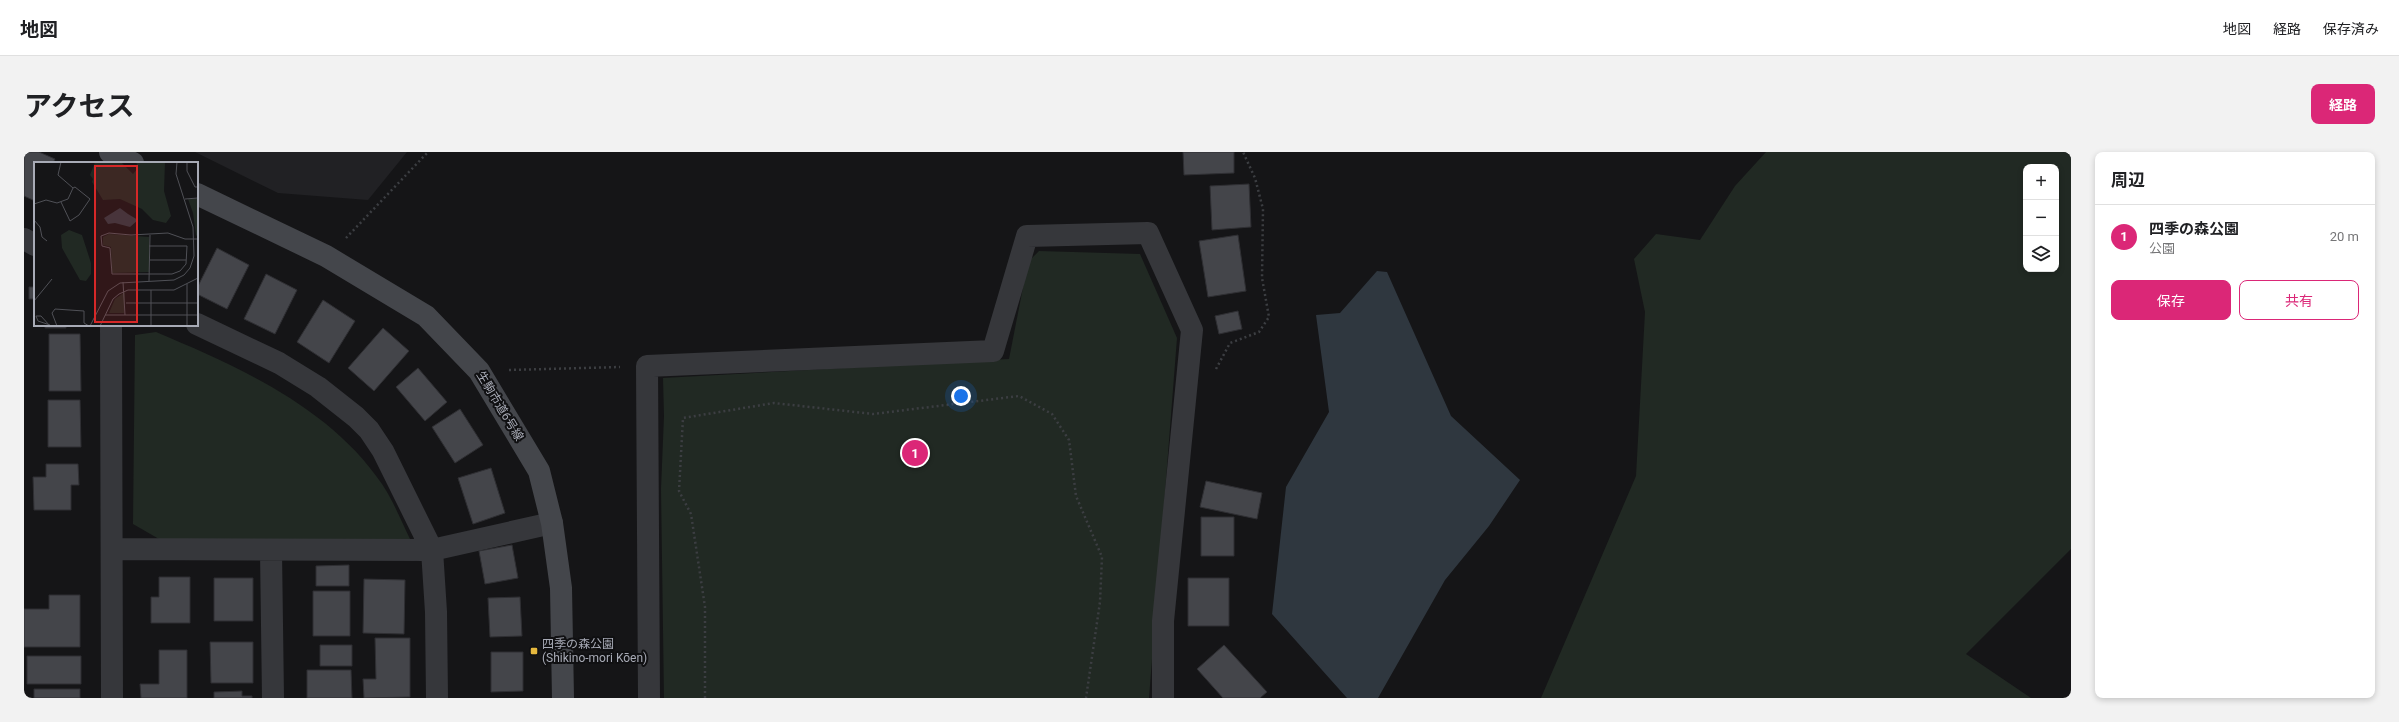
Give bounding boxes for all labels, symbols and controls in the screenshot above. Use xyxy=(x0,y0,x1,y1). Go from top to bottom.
text: 地図 xyxy=(20,18,58,41)
text: 地図 xyxy=(2223,21,2251,37)
text: 経路 xyxy=(2273,21,2301,37)
text: 保存済み xyxy=(2323,21,2379,37)
button: 経路 xyxy=(2311,84,2375,124)
text: アクセス xyxy=(24,90,135,123)
inset map xyxy=(34,162,198,326)
map controls xyxy=(2023,164,2059,272)
button: + xyxy=(2023,164,2059,200)
text: 周辺 xyxy=(2111,170,2145,190)
button: − xyxy=(2023,200,2059,236)
text: 四季の森公園 xyxy=(2149,220,2239,238)
text: 1 xyxy=(2120,229,2128,244)
text: 20 m xyxy=(2330,229,2359,244)
button: layers xyxy=(2023,236,2059,272)
text: 公園 xyxy=(2149,241,2175,256)
button: 保存 xyxy=(2111,280,2231,320)
button: 共有 xyxy=(2239,280,2359,320)
street label: 生駒市道6号線 xyxy=(474,369,526,443)
your location xyxy=(951,386,971,406)
pin: 1 xyxy=(902,438,928,468)
place label: 四季の森公園 (Shikino-mori Kōen) xyxy=(542,637,647,665)
marker: 四季の森公園 (Shikino-mori Kōen) xyxy=(529,646,539,656)

